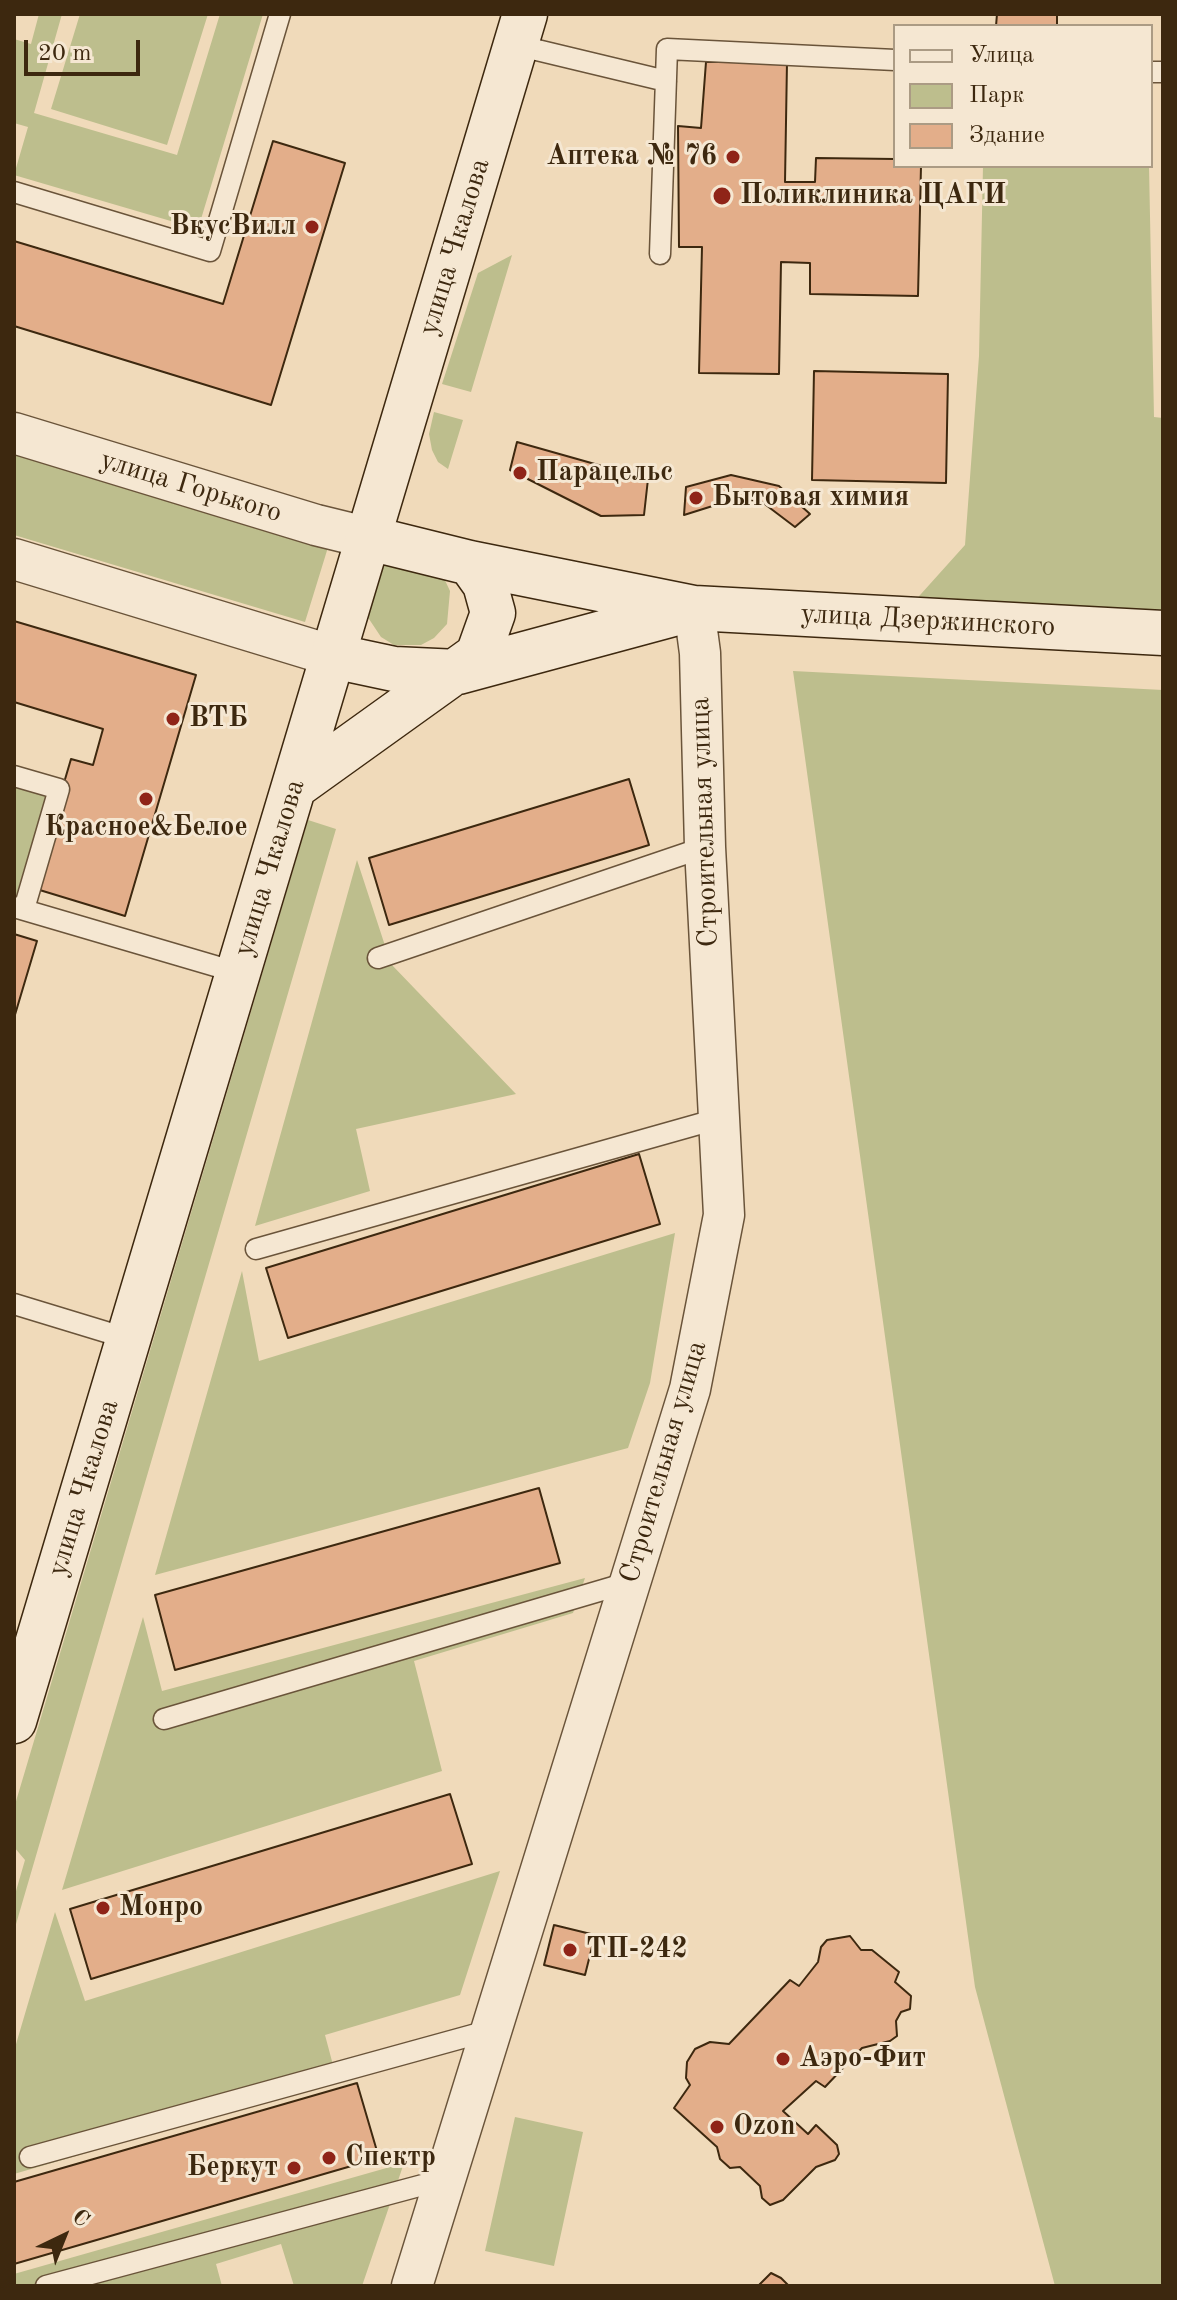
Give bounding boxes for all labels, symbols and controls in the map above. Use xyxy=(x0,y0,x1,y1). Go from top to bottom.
scale bar xyxy=(28,24,144,74)
legend xyxy=(893,24,1153,168)
text: 20 m xyxy=(38,42,92,66)
text: Улица xyxy=(969,44,1034,68)
text: Парк xyxy=(969,84,1024,108)
text: Здание xyxy=(969,124,1045,148)
place label: Аптека № 76 xyxy=(546,140,717,174)
marker: Аптека № 76 xyxy=(724,148,742,166)
street label: улица Чкалова xyxy=(412,155,498,339)
place label: Поликлиника ЦАГИ xyxy=(740,179,1006,213)
marker: Поликлиника ЦАГИ xyxy=(711,185,733,207)
place label: ВкусВилл xyxy=(170,210,296,244)
marker: ВкусВилл xyxy=(303,218,321,236)
street label: улица Горького xyxy=(96,443,286,531)
place label: Парацельс xyxy=(536,456,673,490)
marker: Парацельс xyxy=(511,464,529,482)
place label: Бытовая химия xyxy=(712,481,909,515)
marker: Бытовая химия xyxy=(687,489,705,507)
street label: улица Дзержинского xyxy=(800,598,1056,644)
street label: Строительная улица xyxy=(684,696,726,948)
place label: ВТБ xyxy=(189,702,248,736)
marker: ВТБ xyxy=(164,710,182,728)
street label: улица Чкалова xyxy=(227,776,313,960)
marker: Красное&Белое xyxy=(137,790,155,808)
place label: Красное&Белое xyxy=(44,811,248,845)
street label: Строительная улица xyxy=(613,1337,715,1587)
street label: улица Чкалова xyxy=(41,1396,127,1580)
place label: Монро xyxy=(119,1891,203,1925)
marker: Монро xyxy=(94,1899,112,1917)
place label: ТП-242 xyxy=(586,1933,688,1967)
marker: ТП-242 xyxy=(561,1941,579,1959)
place label: Аэро-Фит xyxy=(799,2042,926,2076)
marker: Аэро-Фит xyxy=(774,2050,792,2068)
place label: Ozon xyxy=(733,2110,795,2144)
marker: Ozon xyxy=(708,2118,726,2136)
place label: Спектр xyxy=(345,2141,436,2175)
marker: Спектр xyxy=(320,2149,338,2167)
place label: Беркут xyxy=(187,2151,278,2185)
marker: Беркут xyxy=(285,2159,303,2177)
north arrow xyxy=(24,2196,104,2276)
text: С xyxy=(68,2205,93,2231)

